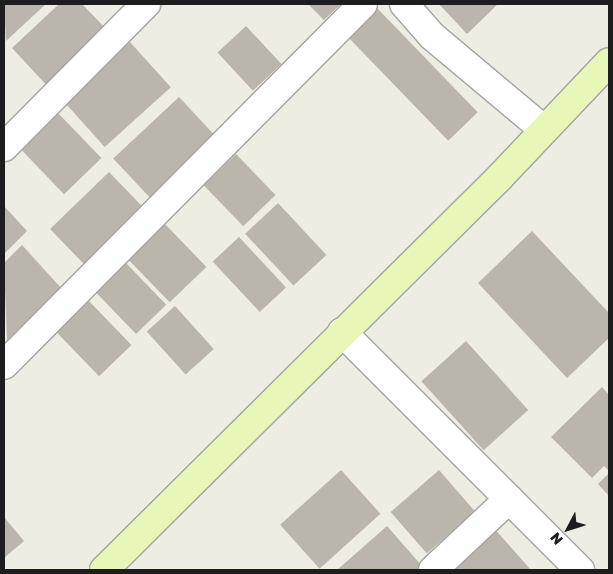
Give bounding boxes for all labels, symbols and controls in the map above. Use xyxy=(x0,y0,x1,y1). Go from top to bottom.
north arrow xyxy=(543,504,593,554)
text: N xyxy=(546,529,566,549)

